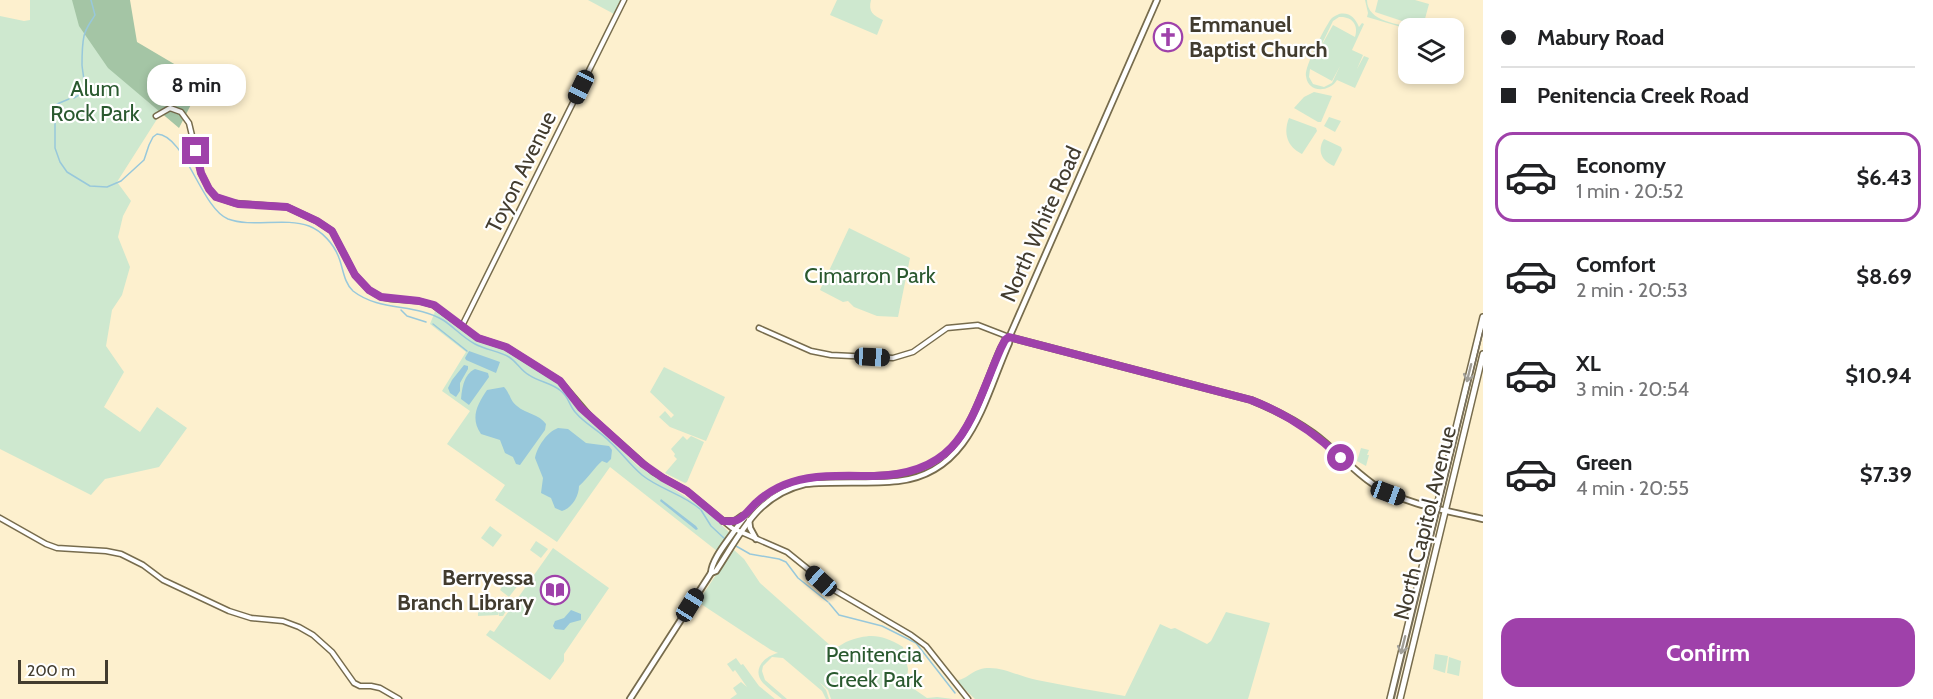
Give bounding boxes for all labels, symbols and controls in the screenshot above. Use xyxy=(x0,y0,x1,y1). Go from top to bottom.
place label: Emmanuel Baptist Church xyxy=(1189,11,1328,63)
map controls xyxy=(1398,18,1464,84)
button: layers xyxy=(1398,18,1464,84)
church icon: Emmanuel Baptist Church xyxy=(1152,21,1184,53)
text: Mabury Road xyxy=(1537,24,1664,51)
callout: 8 min xyxy=(146,64,246,106)
car xyxy=(565,67,597,107)
text: 8 min xyxy=(172,73,221,97)
park label: Alum Rock Park xyxy=(50,75,140,127)
text: Penitencia Creek Road xyxy=(1537,82,1749,109)
street label: Toyon Avenue xyxy=(480,107,562,237)
route end xyxy=(182,137,209,164)
street label: North White Road xyxy=(995,142,1087,306)
icon: car xyxy=(1504,150,1558,204)
text: Economy xyxy=(1576,152,1666,179)
text: $6.43 xyxy=(1856,164,1912,191)
text: 1 min · 20:52 xyxy=(1576,179,1684,203)
icon: car xyxy=(1504,249,1558,303)
text: Comfort xyxy=(1576,251,1655,278)
park label: Cimarron Park xyxy=(804,262,936,289)
text: $8.69 xyxy=(1856,263,1912,290)
text: 2 min · 20:53 xyxy=(1576,278,1688,302)
car xyxy=(854,347,890,367)
icon: car xyxy=(1504,348,1558,402)
text: XL xyxy=(1576,350,1601,377)
text: $10.94 xyxy=(1845,362,1912,389)
one-way arrow xyxy=(1462,364,1474,383)
text: 3 min · 20:54 xyxy=(1576,377,1689,401)
street label: North Capitol Avenue xyxy=(1388,423,1462,623)
route start xyxy=(1327,444,1354,471)
icon: car xyxy=(1504,447,1558,501)
text: Green xyxy=(1576,449,1632,476)
text: $7.39 xyxy=(1860,461,1912,488)
text: 4 min · 20:55 xyxy=(1576,476,1689,500)
car xyxy=(1368,478,1408,508)
car xyxy=(802,562,840,600)
place label: Berryessa Branch Library xyxy=(397,564,534,616)
library icon: Berryessa Branch Library xyxy=(539,574,571,606)
car xyxy=(673,585,707,625)
button: Confirm xyxy=(1501,618,1915,687)
one-way arrow xyxy=(1396,636,1408,655)
park label: Penitencia Creek Park xyxy=(825,641,923,693)
scale bar xyxy=(18,657,108,684)
text: 200 m xyxy=(27,661,75,680)

